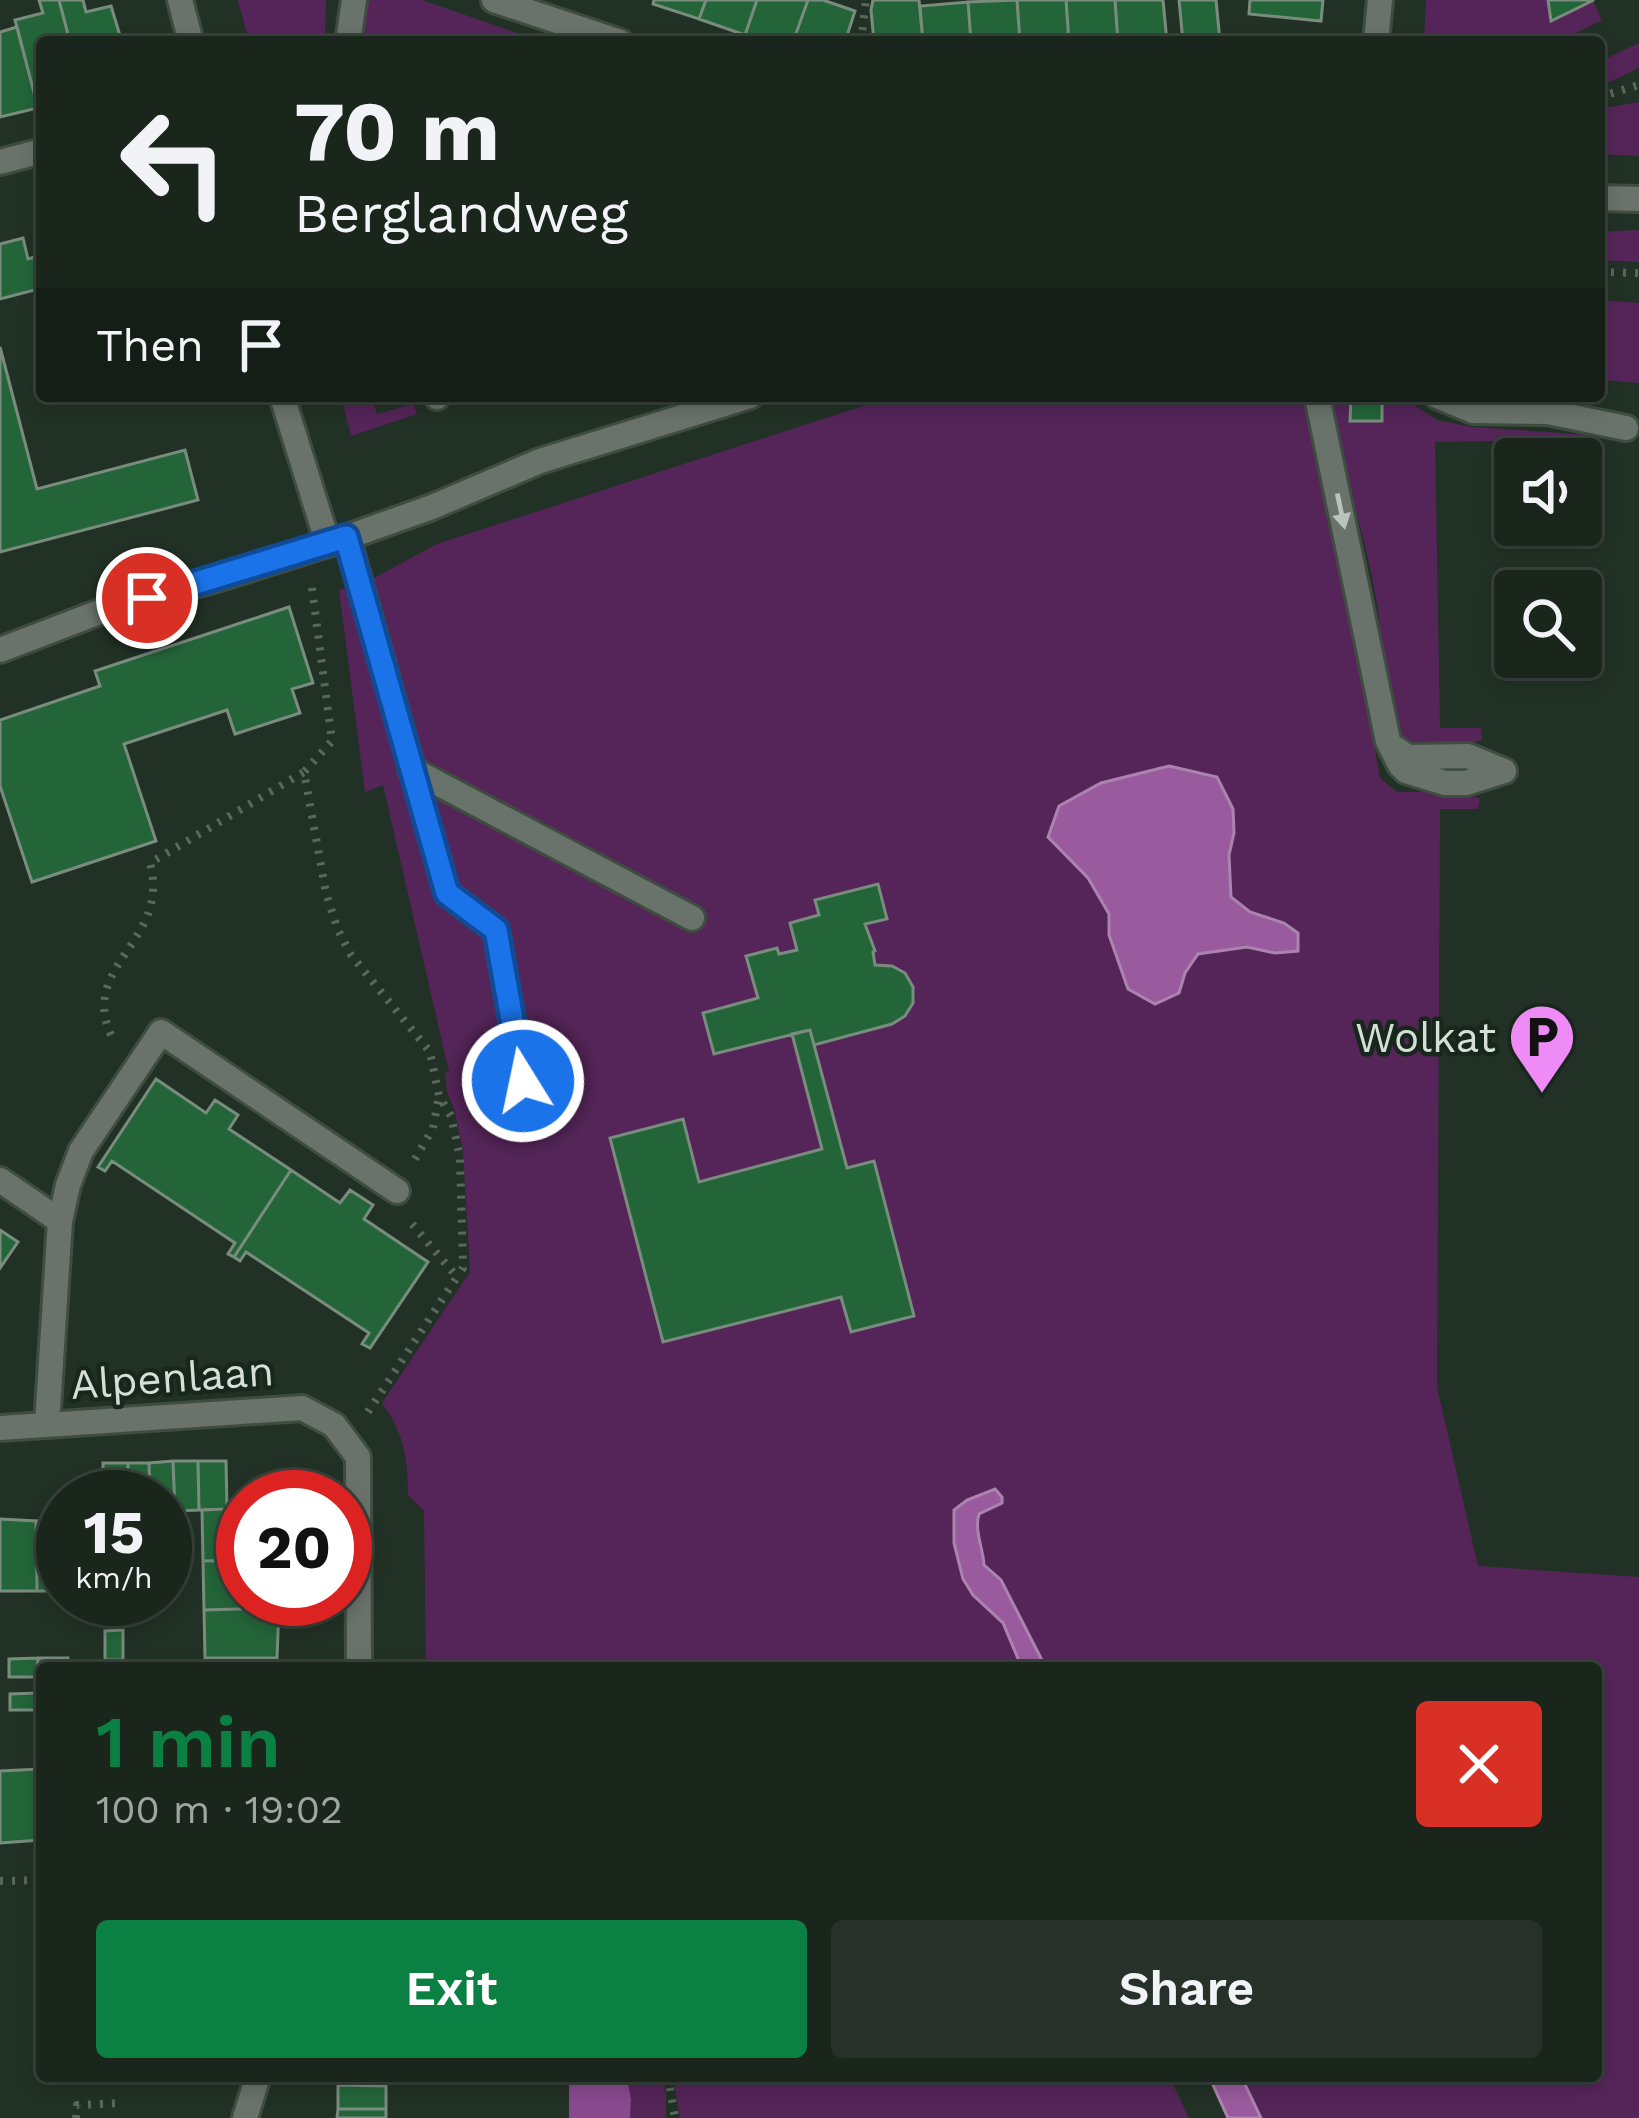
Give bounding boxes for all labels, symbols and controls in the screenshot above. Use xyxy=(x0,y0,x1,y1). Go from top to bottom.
text: 70 m xyxy=(294,82,500,180)
icon: left xyxy=(96,84,252,240)
text: Berglandweg xyxy=(294,182,628,245)
icon: arrive xyxy=(228,312,294,378)
text: Then xyxy=(96,319,204,372)
map controls xyxy=(1494,438,1602,678)
button: sound xyxy=(1494,438,1602,546)
one-way arrow xyxy=(1332,492,1351,530)
pin xyxy=(96,547,198,649)
icon: arrive xyxy=(114,565,180,631)
button: search xyxy=(1494,570,1602,678)
parking icon: Wolkat xyxy=(1507,1002,1577,1096)
place label: Wolkat xyxy=(1355,1013,1496,1062)
position arrow xyxy=(460,1018,586,1144)
street label: Alpenlaan xyxy=(69,1346,275,1409)
speed limit sign: 20 xyxy=(216,1470,372,1626)
text: 15 xyxy=(84,1497,144,1568)
text: km/h xyxy=(75,1560,153,1595)
text: 1 min xyxy=(96,1700,281,1784)
button: close xyxy=(1416,1701,1542,1827)
text: 100 m · 19:02 xyxy=(96,1787,343,1832)
button: Exit xyxy=(96,1920,807,2058)
button: Share xyxy=(831,1920,1542,2058)

